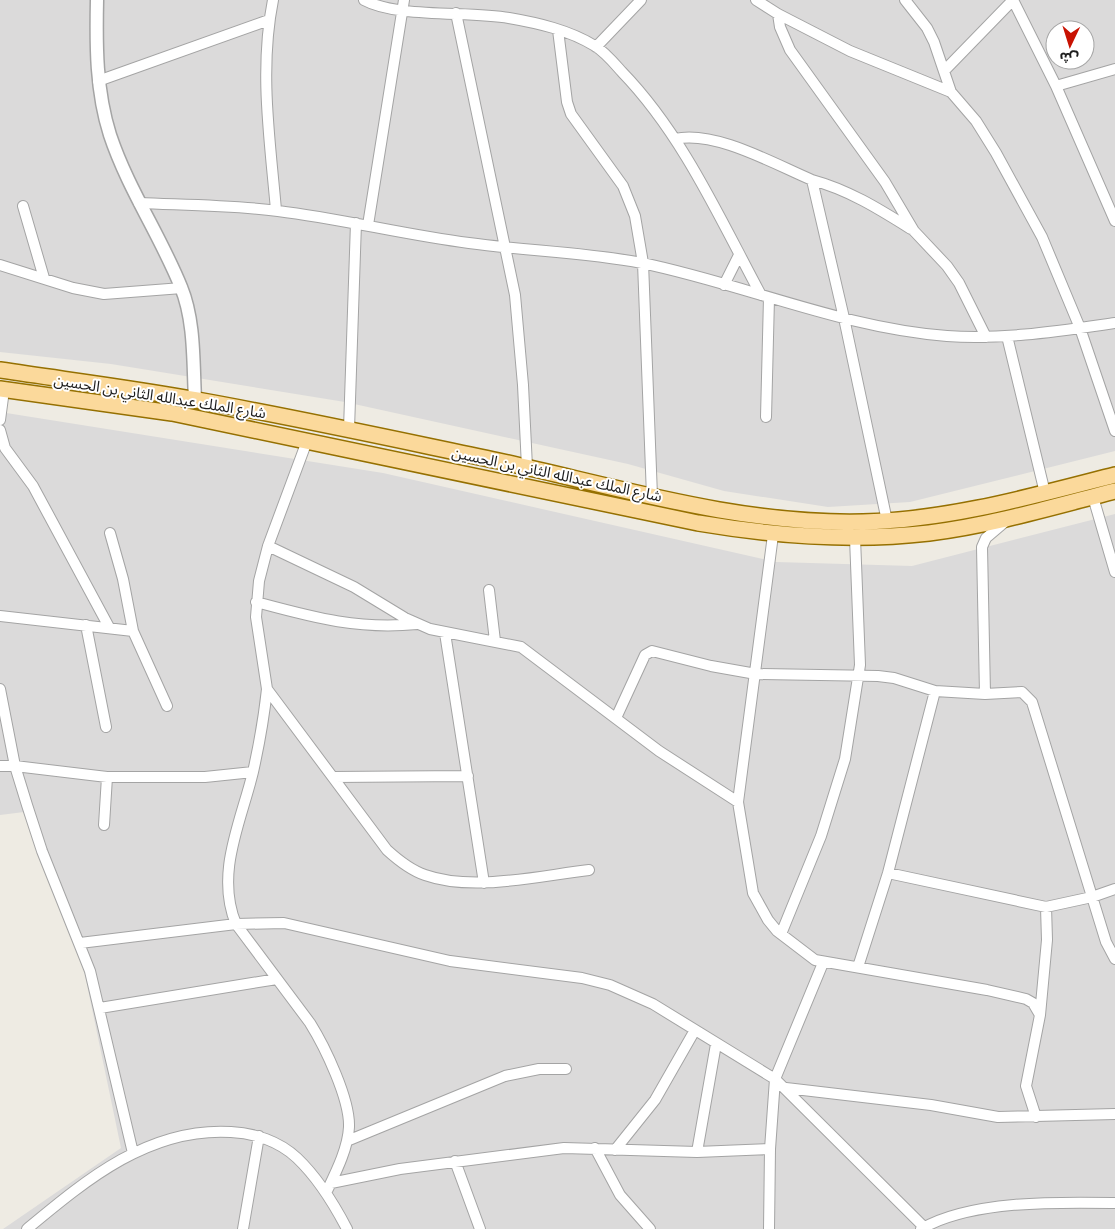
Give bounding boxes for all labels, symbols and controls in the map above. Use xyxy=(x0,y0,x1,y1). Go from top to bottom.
north arrow xyxy=(1045,20,1095,70)
text: ش xyxy=(1059,48,1079,68)
street label: شارع الملك عبدالله الثاني بن الحسين xyxy=(52,369,268,425)
street label: شارع الملك عبدالله الثاني بن الحسين xyxy=(449,441,664,509)

